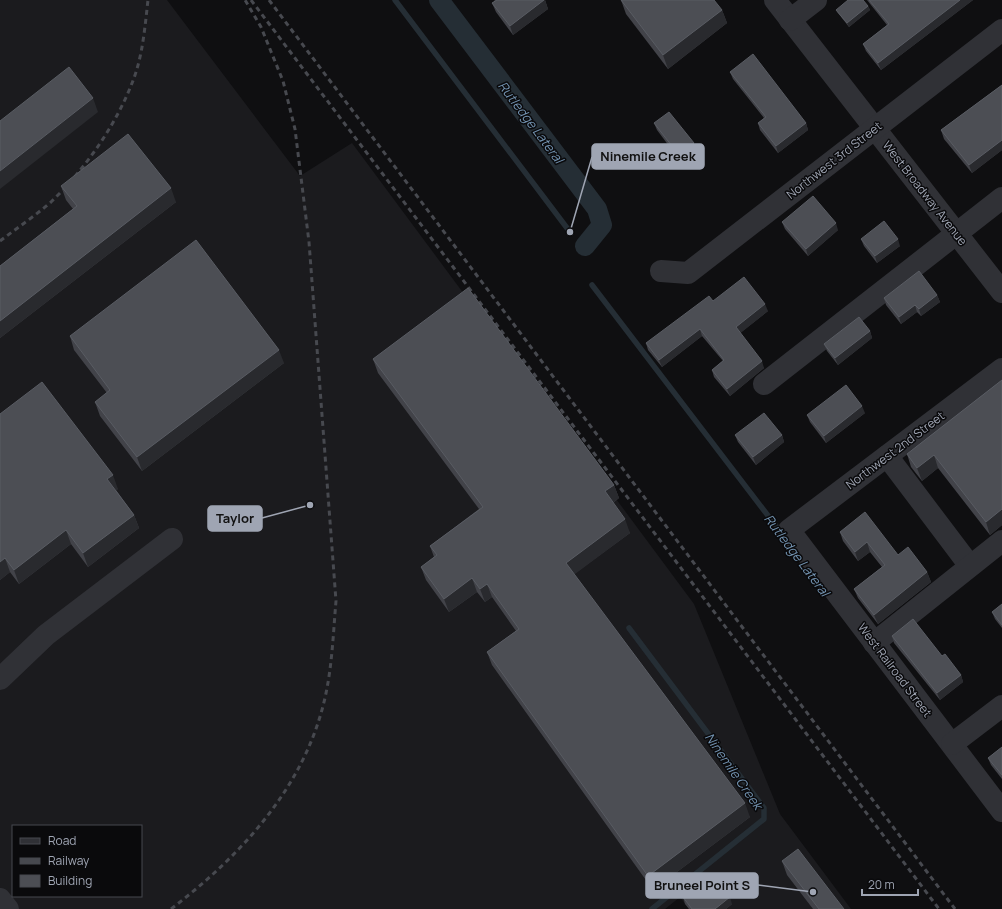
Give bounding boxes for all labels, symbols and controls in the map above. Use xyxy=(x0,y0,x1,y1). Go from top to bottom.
water label: Rutledge Lateral xyxy=(494,77,569,168)
street label: Northwest 3rd Street xyxy=(783,117,885,203)
street label: West Broadway Avenue xyxy=(879,137,971,249)
callout: Ninemile Creek xyxy=(592,144,704,169)
text: Ninemile Creek xyxy=(600,147,697,165)
street label: Northwest 2nd Street xyxy=(842,407,948,493)
callout: Taylor xyxy=(208,506,262,531)
text: Taylor xyxy=(216,509,254,527)
water label: Rutledge Lateral xyxy=(760,510,835,601)
street label: West Railroad Street xyxy=(854,620,936,721)
water label: Ninemile Creek xyxy=(701,729,769,815)
legend xyxy=(12,825,142,897)
text: Road xyxy=(48,832,76,849)
text: Railway xyxy=(48,852,90,869)
scale bar xyxy=(862,871,918,897)
text: Building xyxy=(48,872,92,889)
callout: Bruneel Point S xyxy=(646,873,758,898)
text: Bruneel Point S xyxy=(654,876,751,894)
text: 20 m xyxy=(868,876,895,893)

